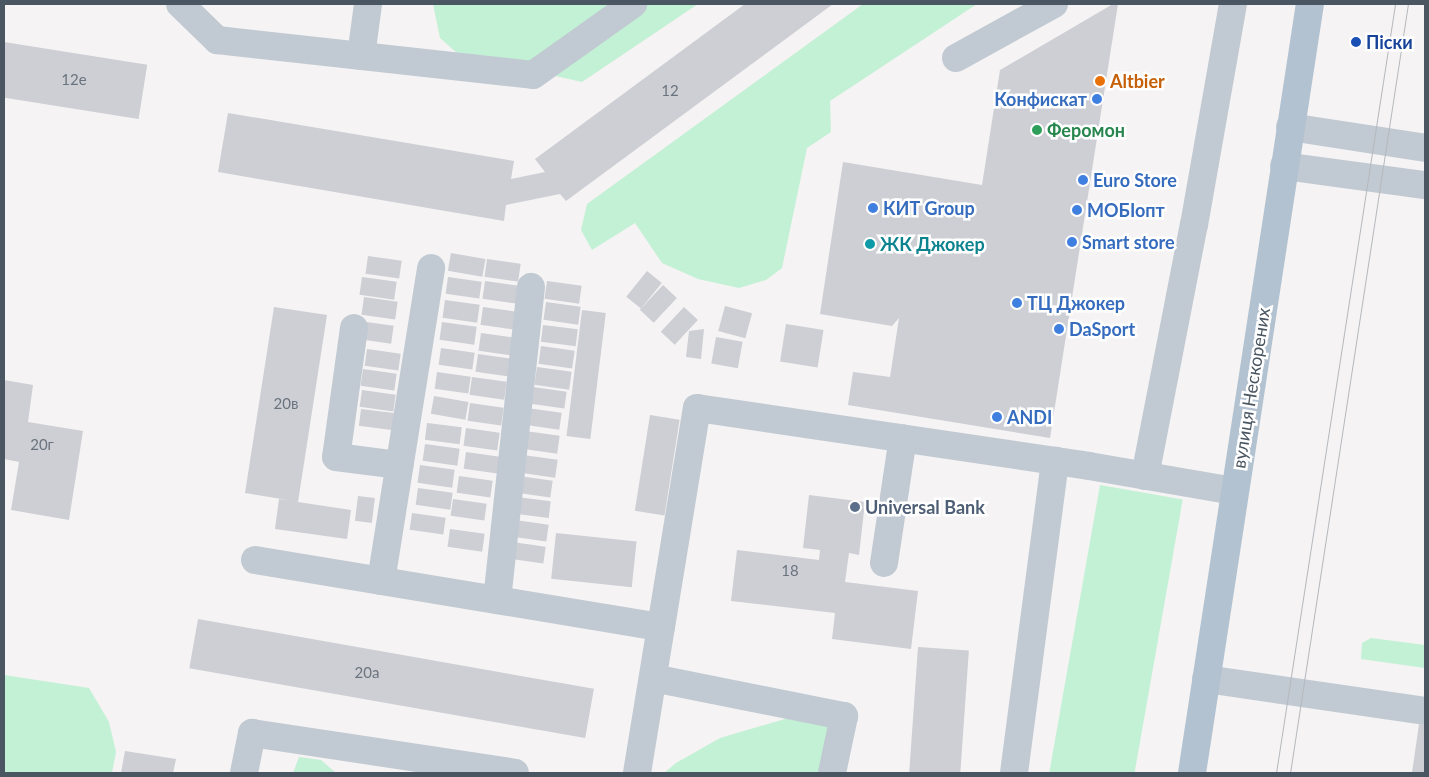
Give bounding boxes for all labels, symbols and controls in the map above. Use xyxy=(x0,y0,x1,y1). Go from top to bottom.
place label: Піски xyxy=(1366,31,1413,53)
marker: Піски xyxy=(1350,36,1362,48)
place label: Altbier xyxy=(1110,70,1165,92)
house number: 12е xyxy=(61,71,87,89)
marker: Altbier xyxy=(1094,75,1106,87)
house number: 12 xyxy=(661,82,679,100)
place label: Конфискат xyxy=(994,88,1087,110)
marker: Конфискат xyxy=(1091,93,1103,105)
place label: Феромон xyxy=(1047,119,1125,141)
marker: Феромон xyxy=(1031,124,1043,136)
place label: Euro Store xyxy=(1093,169,1177,191)
marker: Euro Store xyxy=(1077,174,1089,186)
place label: КИТ Group xyxy=(883,197,975,219)
place label: МОБІопт xyxy=(1087,199,1165,221)
marker: КИТ Group xyxy=(867,202,879,214)
marker: МОБІопт xyxy=(1071,204,1083,216)
place label: Smart store xyxy=(1082,231,1175,253)
place label: ЖК Джокер xyxy=(880,233,985,255)
marker: Smart store xyxy=(1066,236,1078,248)
marker: ЖК Джокер xyxy=(864,238,876,250)
place label: ТЦ Джокер xyxy=(1027,292,1125,314)
marker: ТЦ Джокер xyxy=(1011,297,1023,309)
street label: вулиця Нескорених xyxy=(1228,306,1274,470)
place label: DaSport xyxy=(1069,318,1135,340)
marker: DaSport xyxy=(1053,323,1065,335)
house number: 20в xyxy=(274,395,298,413)
place label: ANDI xyxy=(1007,406,1052,428)
marker: ANDI xyxy=(991,411,1003,423)
house number: 20г xyxy=(30,436,54,454)
place label: Universal Bank xyxy=(865,496,985,518)
marker: Universal Bank xyxy=(849,501,861,513)
house number: 18 xyxy=(781,562,799,580)
house number: 20а xyxy=(355,664,379,682)

